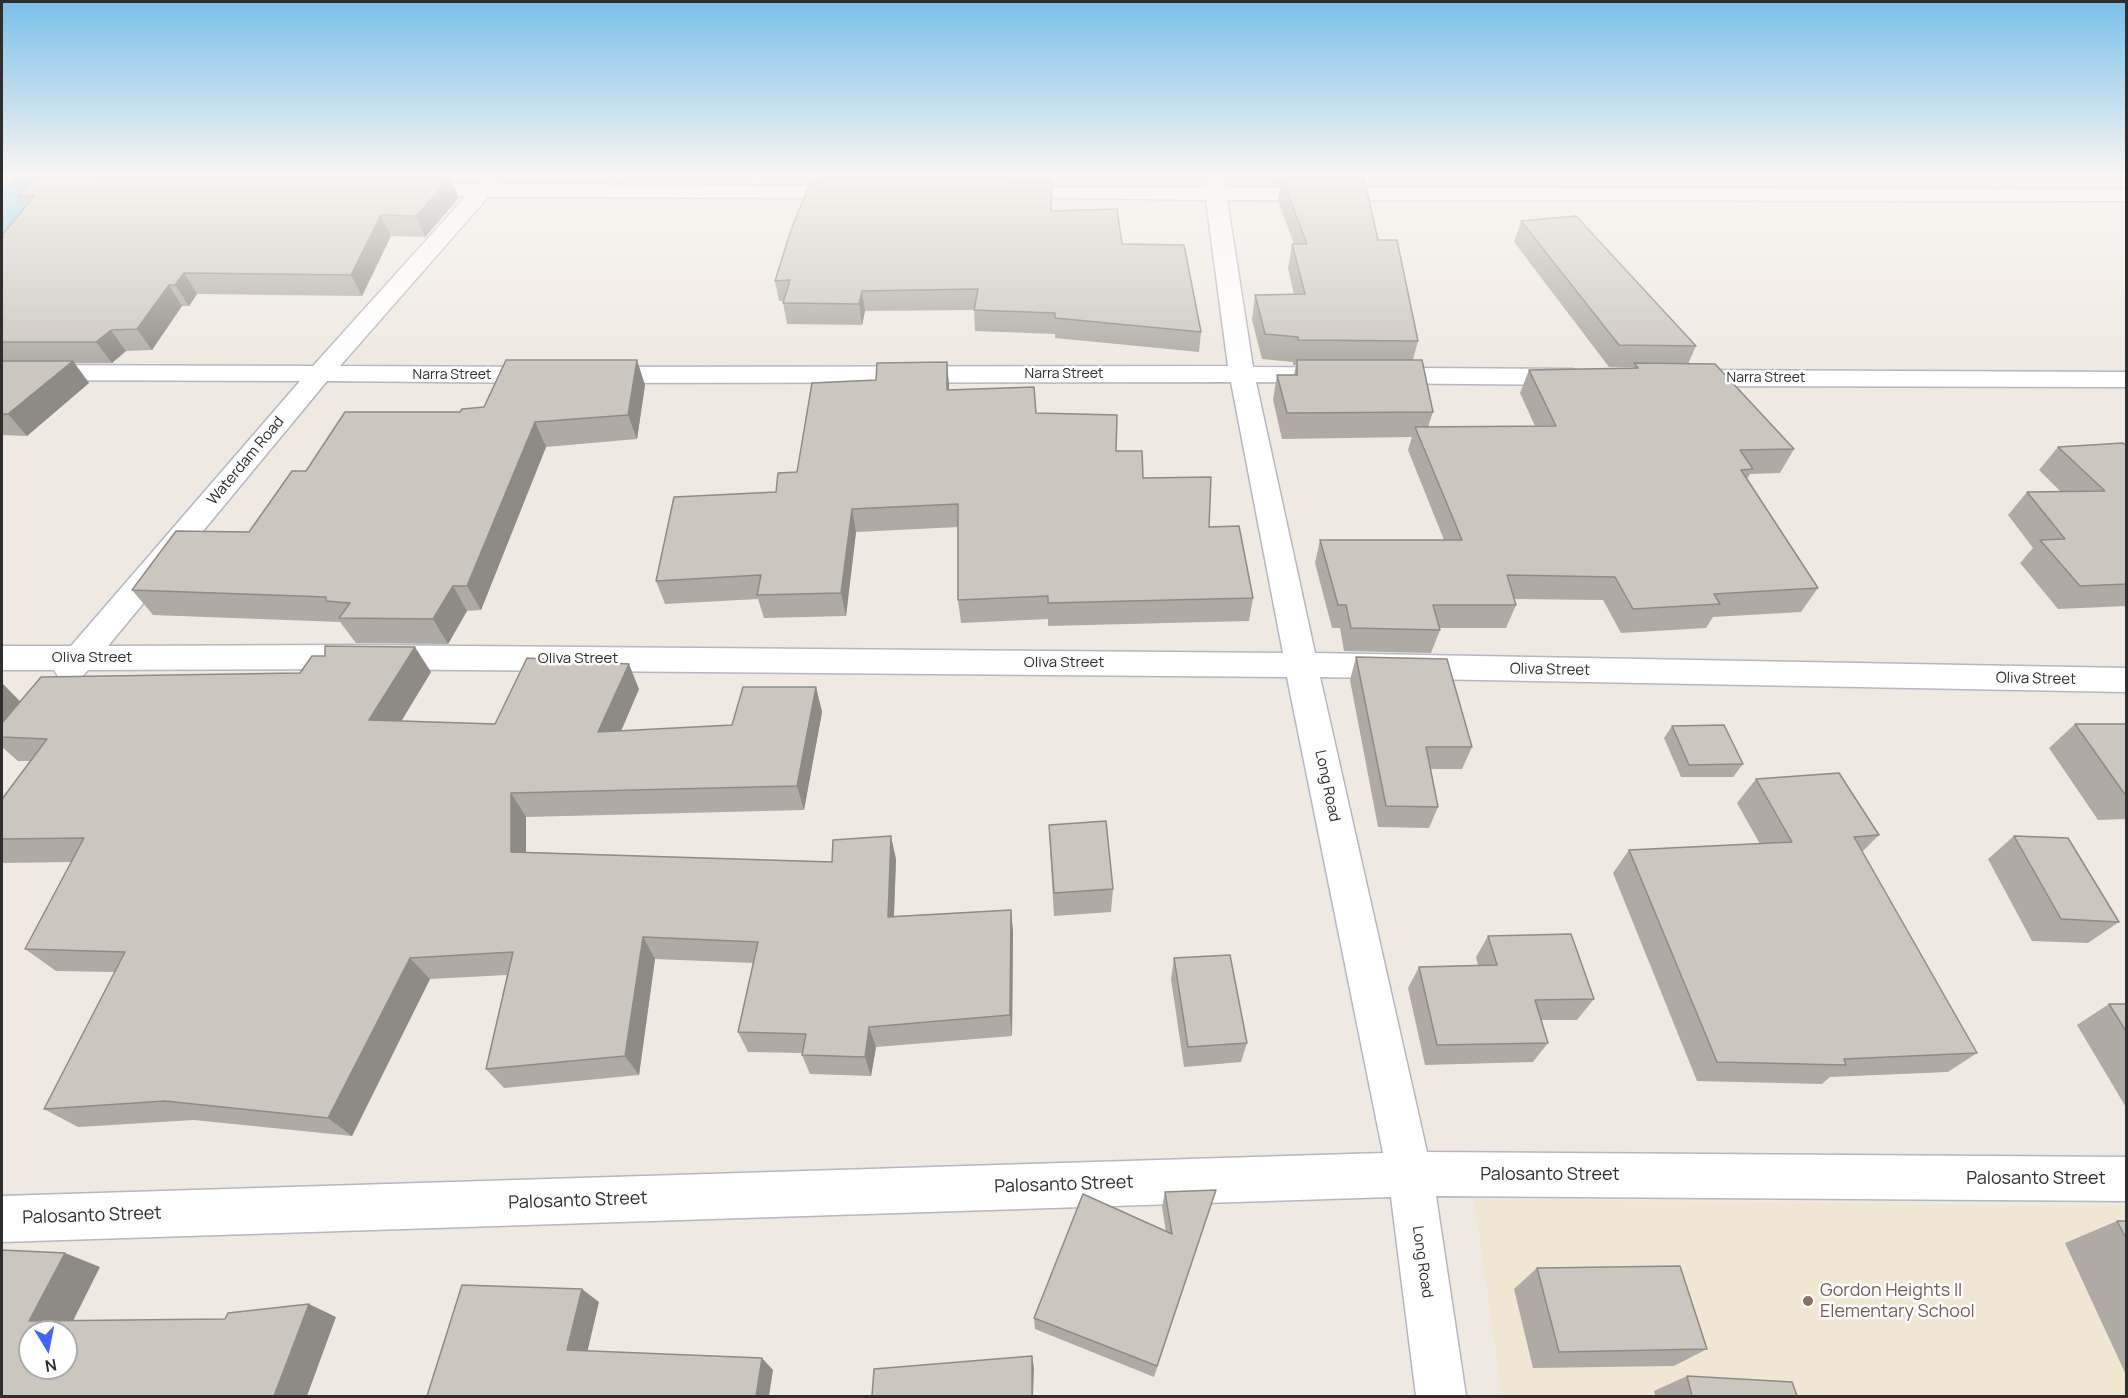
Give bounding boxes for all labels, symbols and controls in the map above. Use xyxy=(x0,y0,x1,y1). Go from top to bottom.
street label: Narra Street xyxy=(1025,366,1103,382)
street label: Narra Street xyxy=(413,367,491,383)
street label: Narra Street xyxy=(1727,370,1805,386)
street label: Waterdam Road xyxy=(204,413,288,509)
street label: Oliva Street xyxy=(52,649,132,667)
street label: Oliva Street xyxy=(538,650,618,668)
street label: Oliva Street xyxy=(1024,654,1104,672)
street label: Oliva Street xyxy=(1510,660,1590,680)
street label: Oliva Street xyxy=(1996,669,2076,689)
street label: Long Road xyxy=(1311,748,1343,824)
street label: Palosanto Street xyxy=(1480,1164,1620,1186)
street label: Palosanto Street xyxy=(1966,1168,2106,1190)
street label: Palosanto Street xyxy=(994,1172,1134,1198)
street label: Palosanto Street xyxy=(508,1188,648,1214)
street label: Palosanto Street xyxy=(22,1203,162,1229)
street label: Long Road xyxy=(1408,1225,1436,1299)
place label: Gordon Heights II Elementary School xyxy=(1820,1280,1975,1322)
marker: Gordon Heights II Elementary School xyxy=(1801,1294,1815,1308)
north arrow xyxy=(18,1320,78,1380)
text: N xyxy=(43,1354,58,1378)

